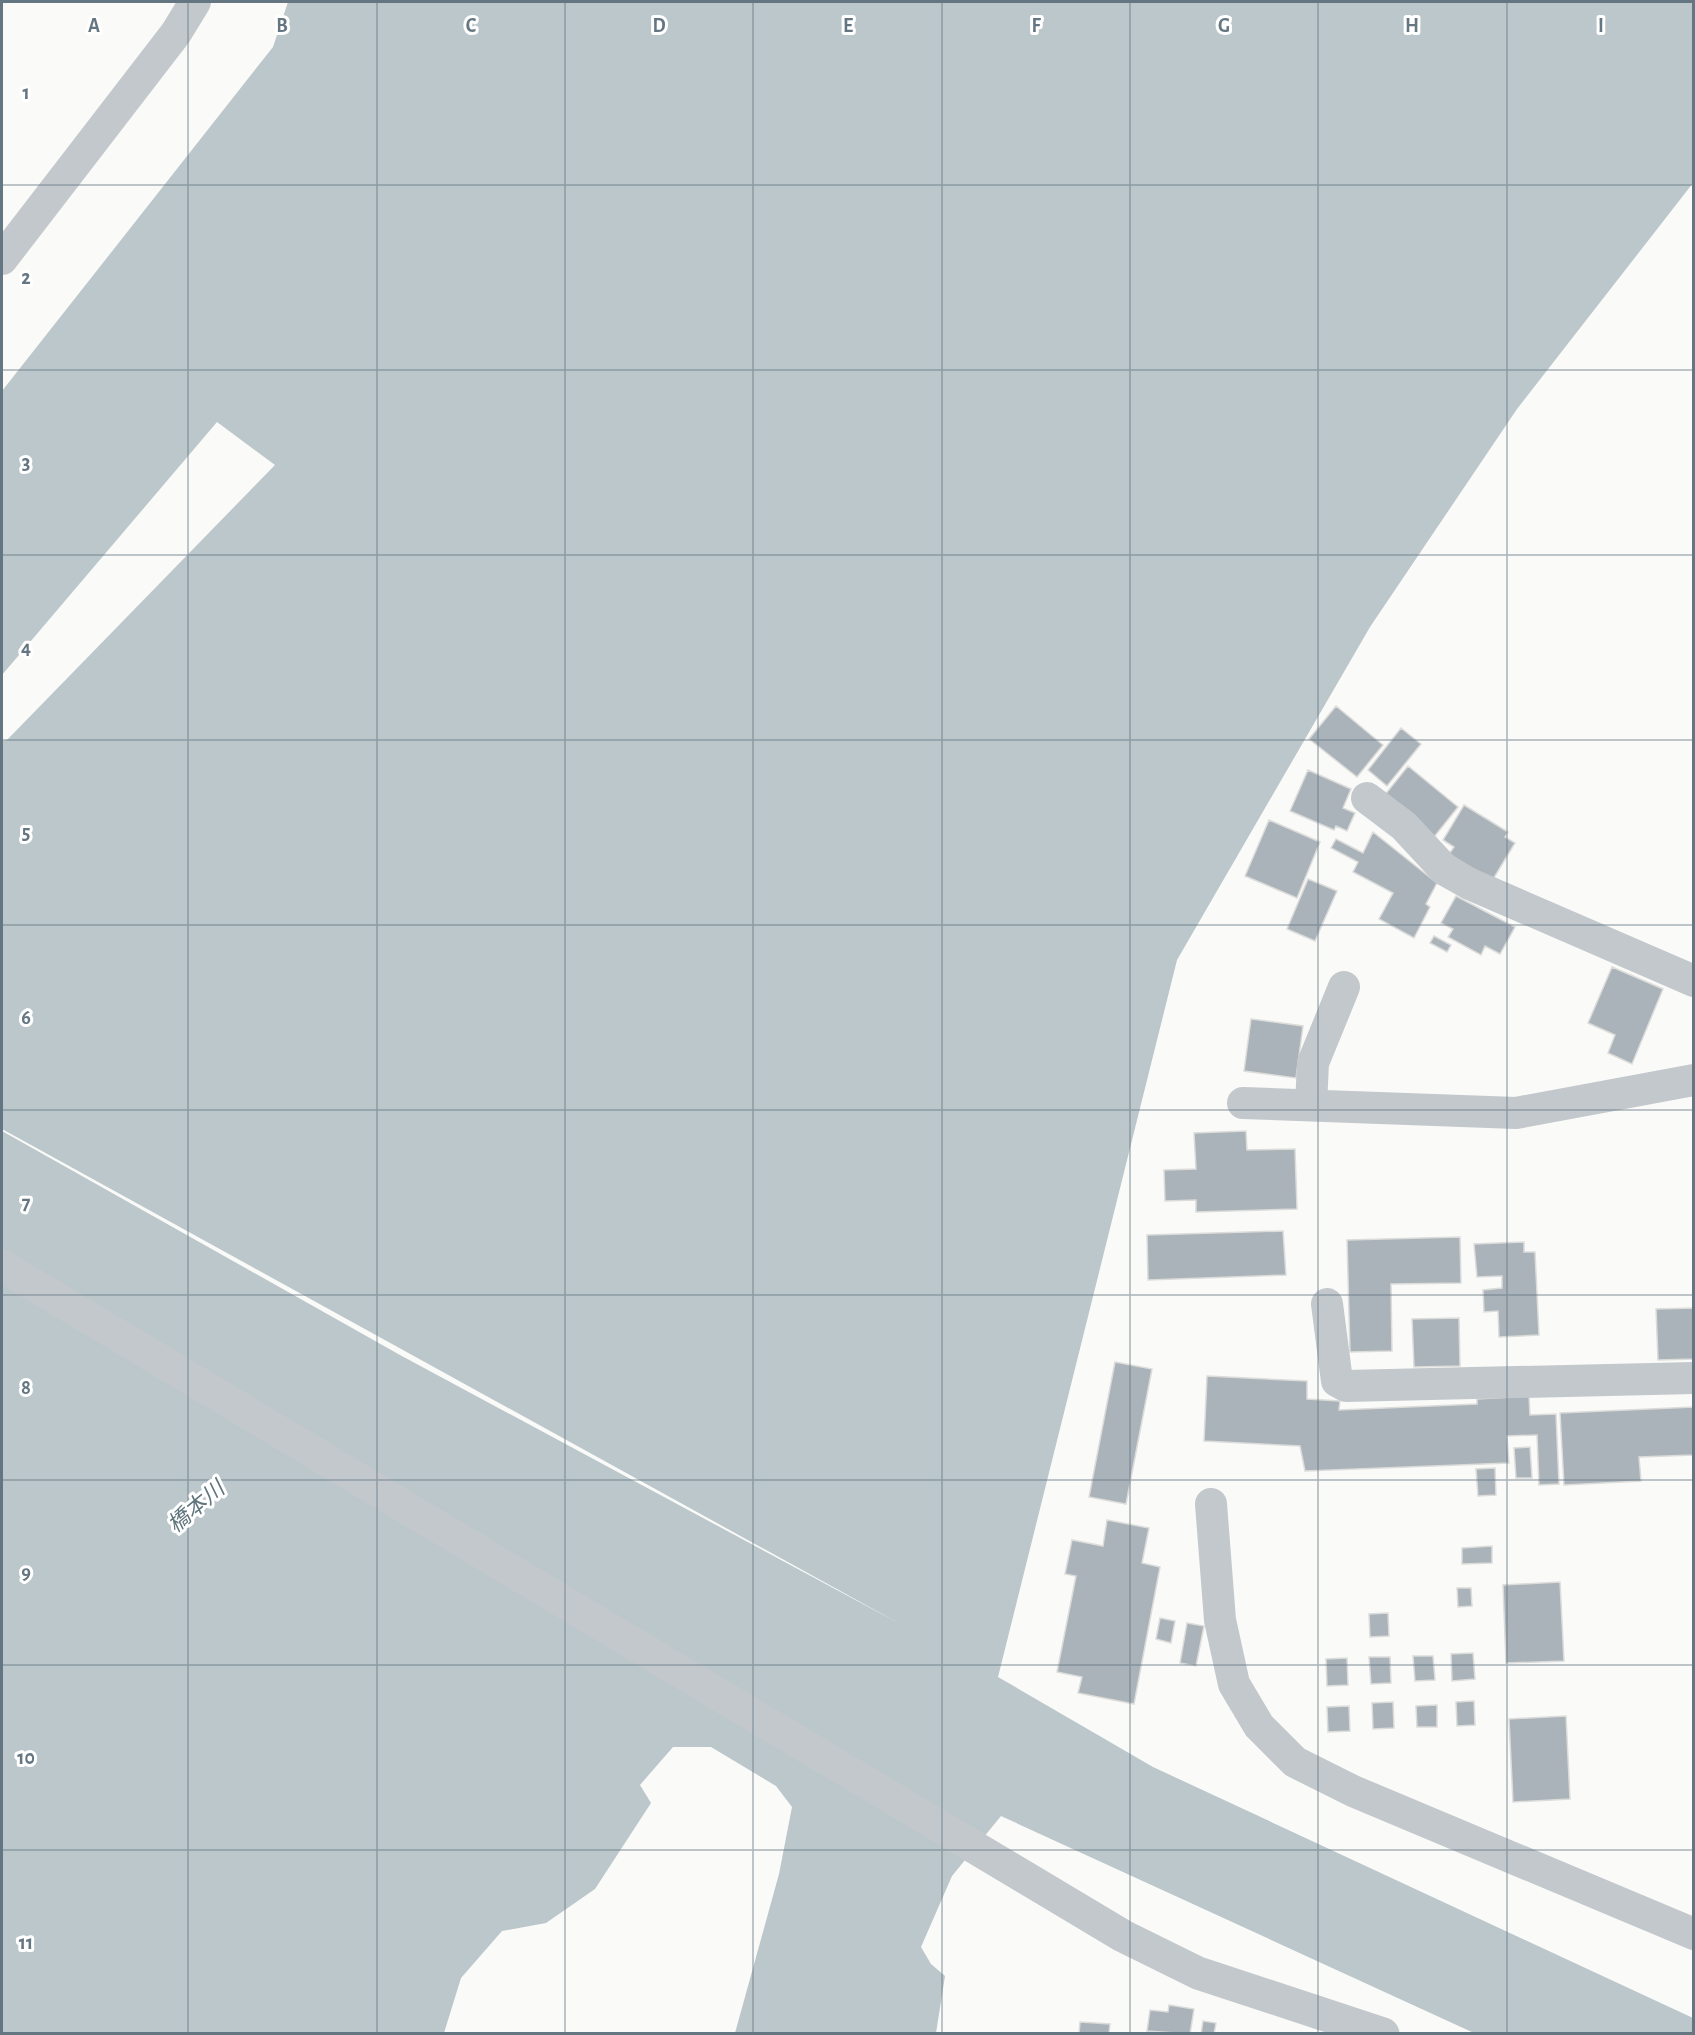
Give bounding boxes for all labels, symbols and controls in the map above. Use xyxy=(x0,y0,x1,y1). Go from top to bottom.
text: A xyxy=(88,16,100,36)
text: B xyxy=(276,16,288,36)
text: C xyxy=(466,16,477,36)
text: D xyxy=(652,16,666,36)
text: E xyxy=(843,16,853,36)
text: F xyxy=(1031,16,1041,36)
text: G xyxy=(1218,16,1230,36)
text: H xyxy=(1405,16,1419,36)
text: I xyxy=(1598,16,1604,36)
text: 1 xyxy=(22,83,30,103)
text: 2 xyxy=(21,268,31,288)
text: 3 xyxy=(22,453,30,473)
text: 4 xyxy=(21,638,31,658)
text: 5 xyxy=(22,823,30,843)
text: 6 xyxy=(21,1008,31,1028)
text: 7 xyxy=(22,1193,31,1213)
text: 8 xyxy=(21,1378,31,1398)
water label: 橋本川 xyxy=(163,1475,230,1537)
text: 9 xyxy=(21,1563,31,1583)
text: 10 xyxy=(17,1748,35,1768)
text: 11 xyxy=(19,1933,33,1953)

